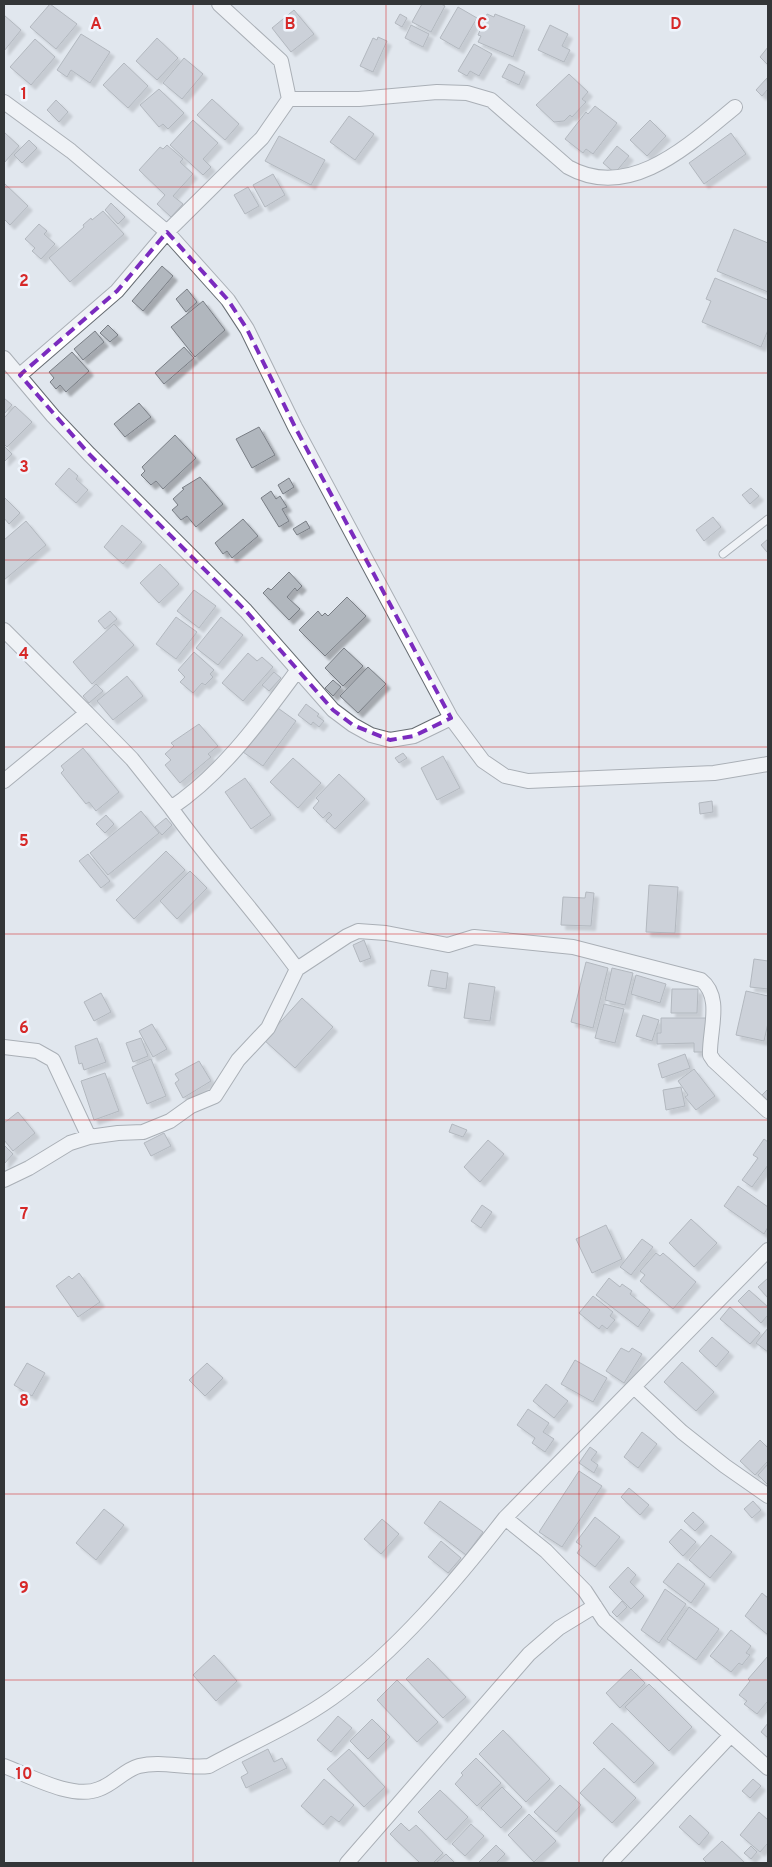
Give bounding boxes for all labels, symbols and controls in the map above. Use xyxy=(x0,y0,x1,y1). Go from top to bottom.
text: A xyxy=(90,15,102,35)
text: B xyxy=(284,15,296,35)
text: C xyxy=(477,15,487,35)
text: D xyxy=(670,15,682,35)
text: 1 xyxy=(21,85,27,105)
text: 2 xyxy=(19,272,29,292)
text: 3 xyxy=(19,458,29,478)
text: 4 xyxy=(19,645,29,665)
text: 5 xyxy=(19,832,29,852)
text: 6 xyxy=(19,1019,29,1039)
text: 7 xyxy=(20,1205,28,1225)
text: 8 xyxy=(19,1392,29,1412)
text: 9 xyxy=(19,1579,29,1599)
text: 10 xyxy=(16,1765,32,1785)

